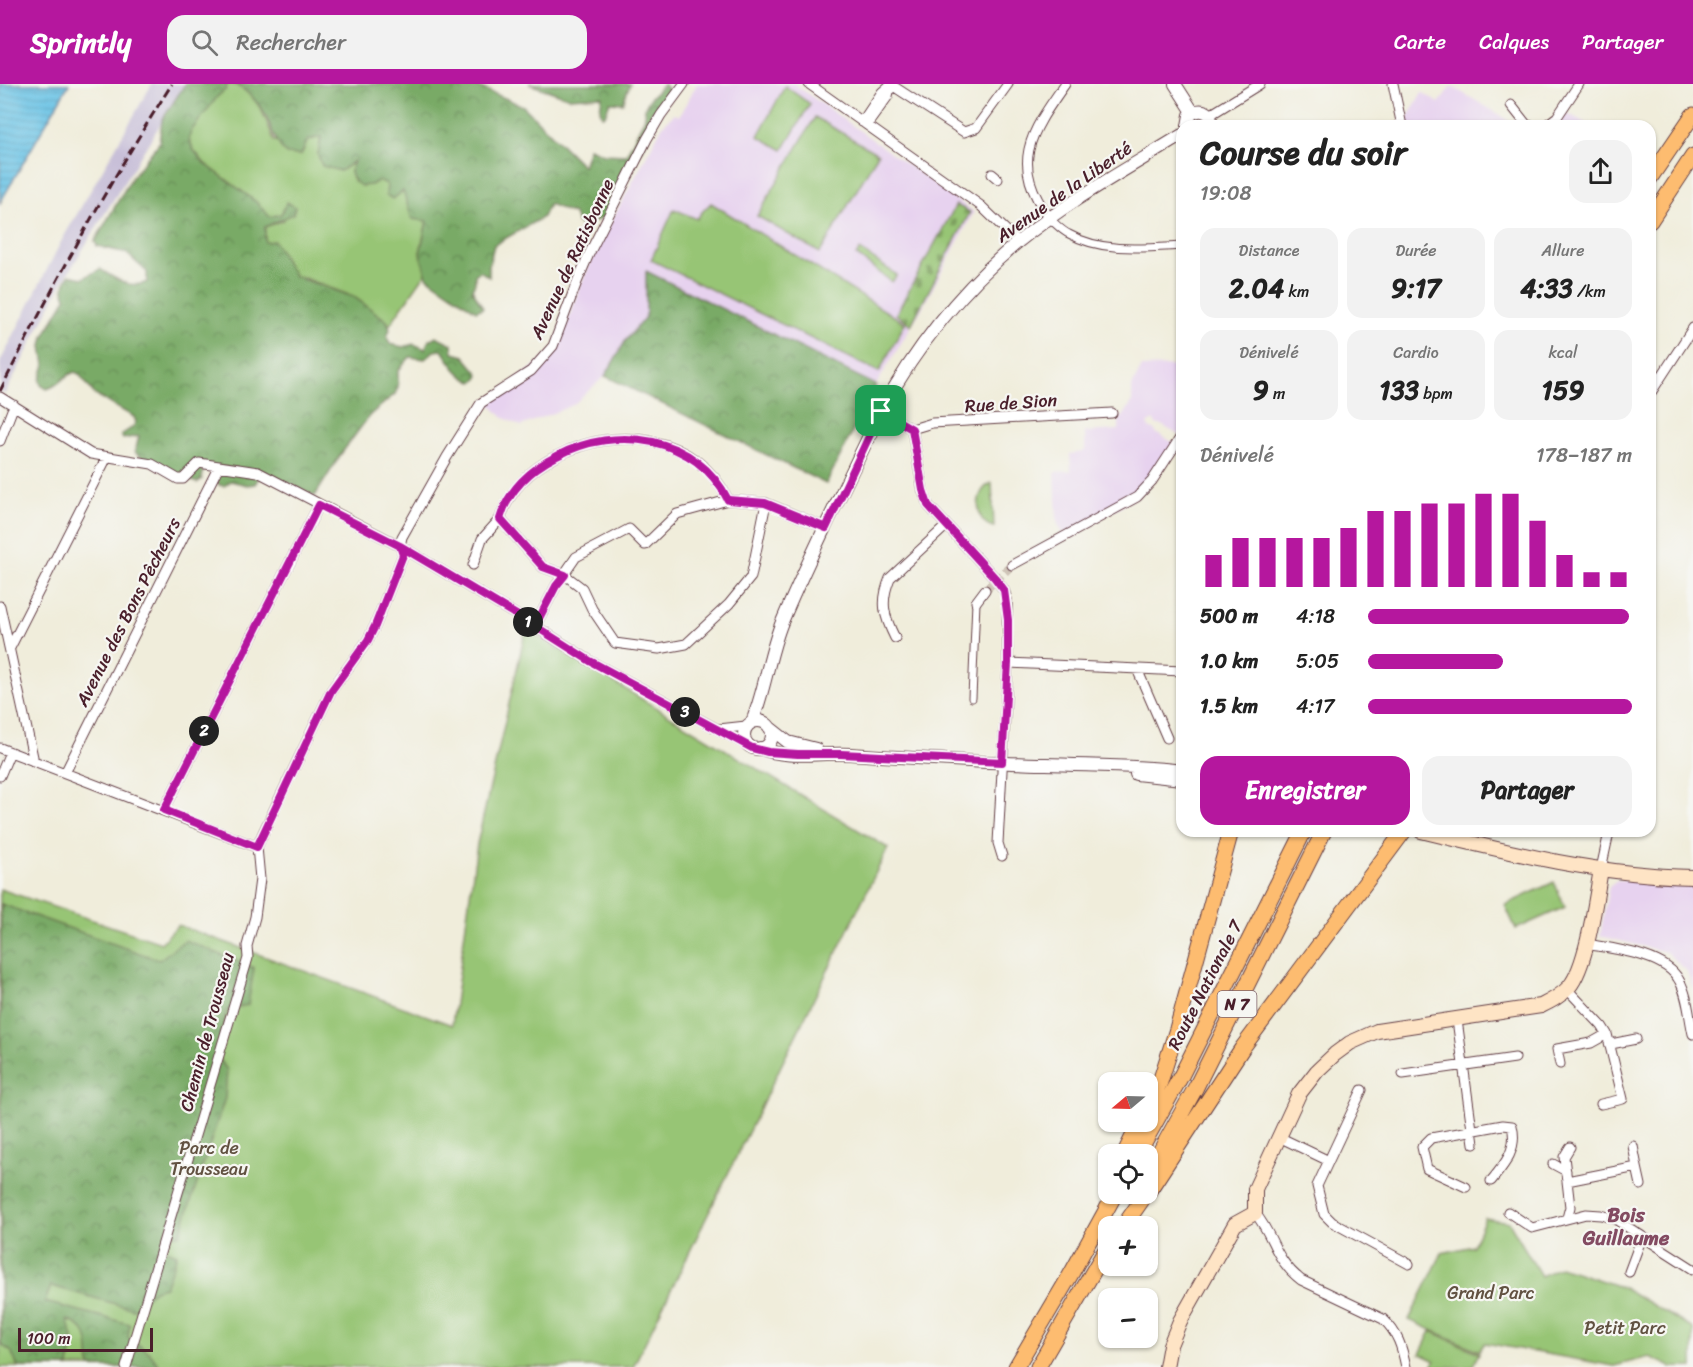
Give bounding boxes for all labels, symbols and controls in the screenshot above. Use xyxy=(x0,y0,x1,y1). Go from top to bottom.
search box xyxy=(167,15,587,69)
text: Sprintly xyxy=(30,18,131,67)
text: Rechercher xyxy=(236,23,346,62)
text: Carte xyxy=(1394,23,1446,61)
text: Calques xyxy=(1479,23,1549,61)
text: Partager xyxy=(1582,23,1663,61)
icon: search xyxy=(188,26,221,59)
text: Course du soir xyxy=(1200,124,1406,182)
street label: Avenue de la Liberté xyxy=(988,133,1139,252)
button: share xyxy=(1569,140,1632,203)
street label: Avenue de Ratisbonne xyxy=(520,173,623,346)
text: 19:08 xyxy=(1200,176,1252,211)
text: Distance xyxy=(1239,236,1299,265)
text: Durée xyxy=(1395,236,1437,265)
text: Allure xyxy=(1542,236,1584,265)
text: 2.04 xyxy=(1229,265,1284,311)
text: 9:17 xyxy=(1391,265,1441,311)
text: 4:33 xyxy=(1520,265,1573,311)
text: km xyxy=(1284,277,1309,306)
text: /km xyxy=(1573,277,1606,306)
text: Dénivelé xyxy=(1239,338,1299,367)
text: Cardio xyxy=(1393,338,1439,367)
text: kcal xyxy=(1548,338,1578,367)
text: 9 xyxy=(1253,367,1269,413)
text: 133 xyxy=(1379,367,1419,413)
text: 159 xyxy=(1541,367,1585,413)
text: m xyxy=(1269,379,1285,408)
text: bpm xyxy=(1419,379,1453,408)
street label: Rue de Sion xyxy=(964,384,1059,422)
pin xyxy=(855,385,906,436)
icon: arrive xyxy=(864,394,897,427)
text: Dénivelé xyxy=(1200,438,1274,473)
text: 178–187 m xyxy=(1536,438,1632,473)
street label: Avenue des Bons Pêcheurs xyxy=(66,511,190,713)
text: 500 m xyxy=(1200,599,1258,634)
text: 4:18 xyxy=(1296,599,1335,634)
pin: 1 xyxy=(513,607,543,637)
text: 1 xyxy=(525,607,531,636)
text: 1.0 km xyxy=(1200,644,1258,679)
text: 5:05 xyxy=(1296,644,1339,679)
text: 1.5 km xyxy=(1200,689,1258,724)
text: 4:17 xyxy=(1296,689,1335,724)
pin: 3 xyxy=(670,697,700,727)
text: 3 xyxy=(681,697,689,726)
pin: 2 xyxy=(189,716,219,746)
text: 2 xyxy=(199,716,209,745)
button: Enregistrer xyxy=(1200,756,1410,825)
button: Partager xyxy=(1422,756,1632,825)
street label: Route Nationale 7 xyxy=(1158,913,1252,1056)
street label: Chemin de Trousseau xyxy=(170,949,244,1115)
road number: N 7 xyxy=(1218,991,1256,1017)
north arrow xyxy=(1098,1072,1158,1132)
map controls xyxy=(1098,1072,1158,1348)
park label: Parc de Trousseau xyxy=(170,1132,248,1185)
button: locate xyxy=(1098,1144,1158,1204)
district label: Bois Guillaume xyxy=(1582,1198,1670,1256)
button: + xyxy=(1098,1216,1158,1276)
park label: Grand Parc xyxy=(1447,1277,1535,1309)
button: − xyxy=(1098,1288,1158,1348)
park label: Petit Parc xyxy=(1584,1312,1666,1344)
text: 100 m xyxy=(27,1324,71,1353)
scale bar xyxy=(18,1325,153,1352)

